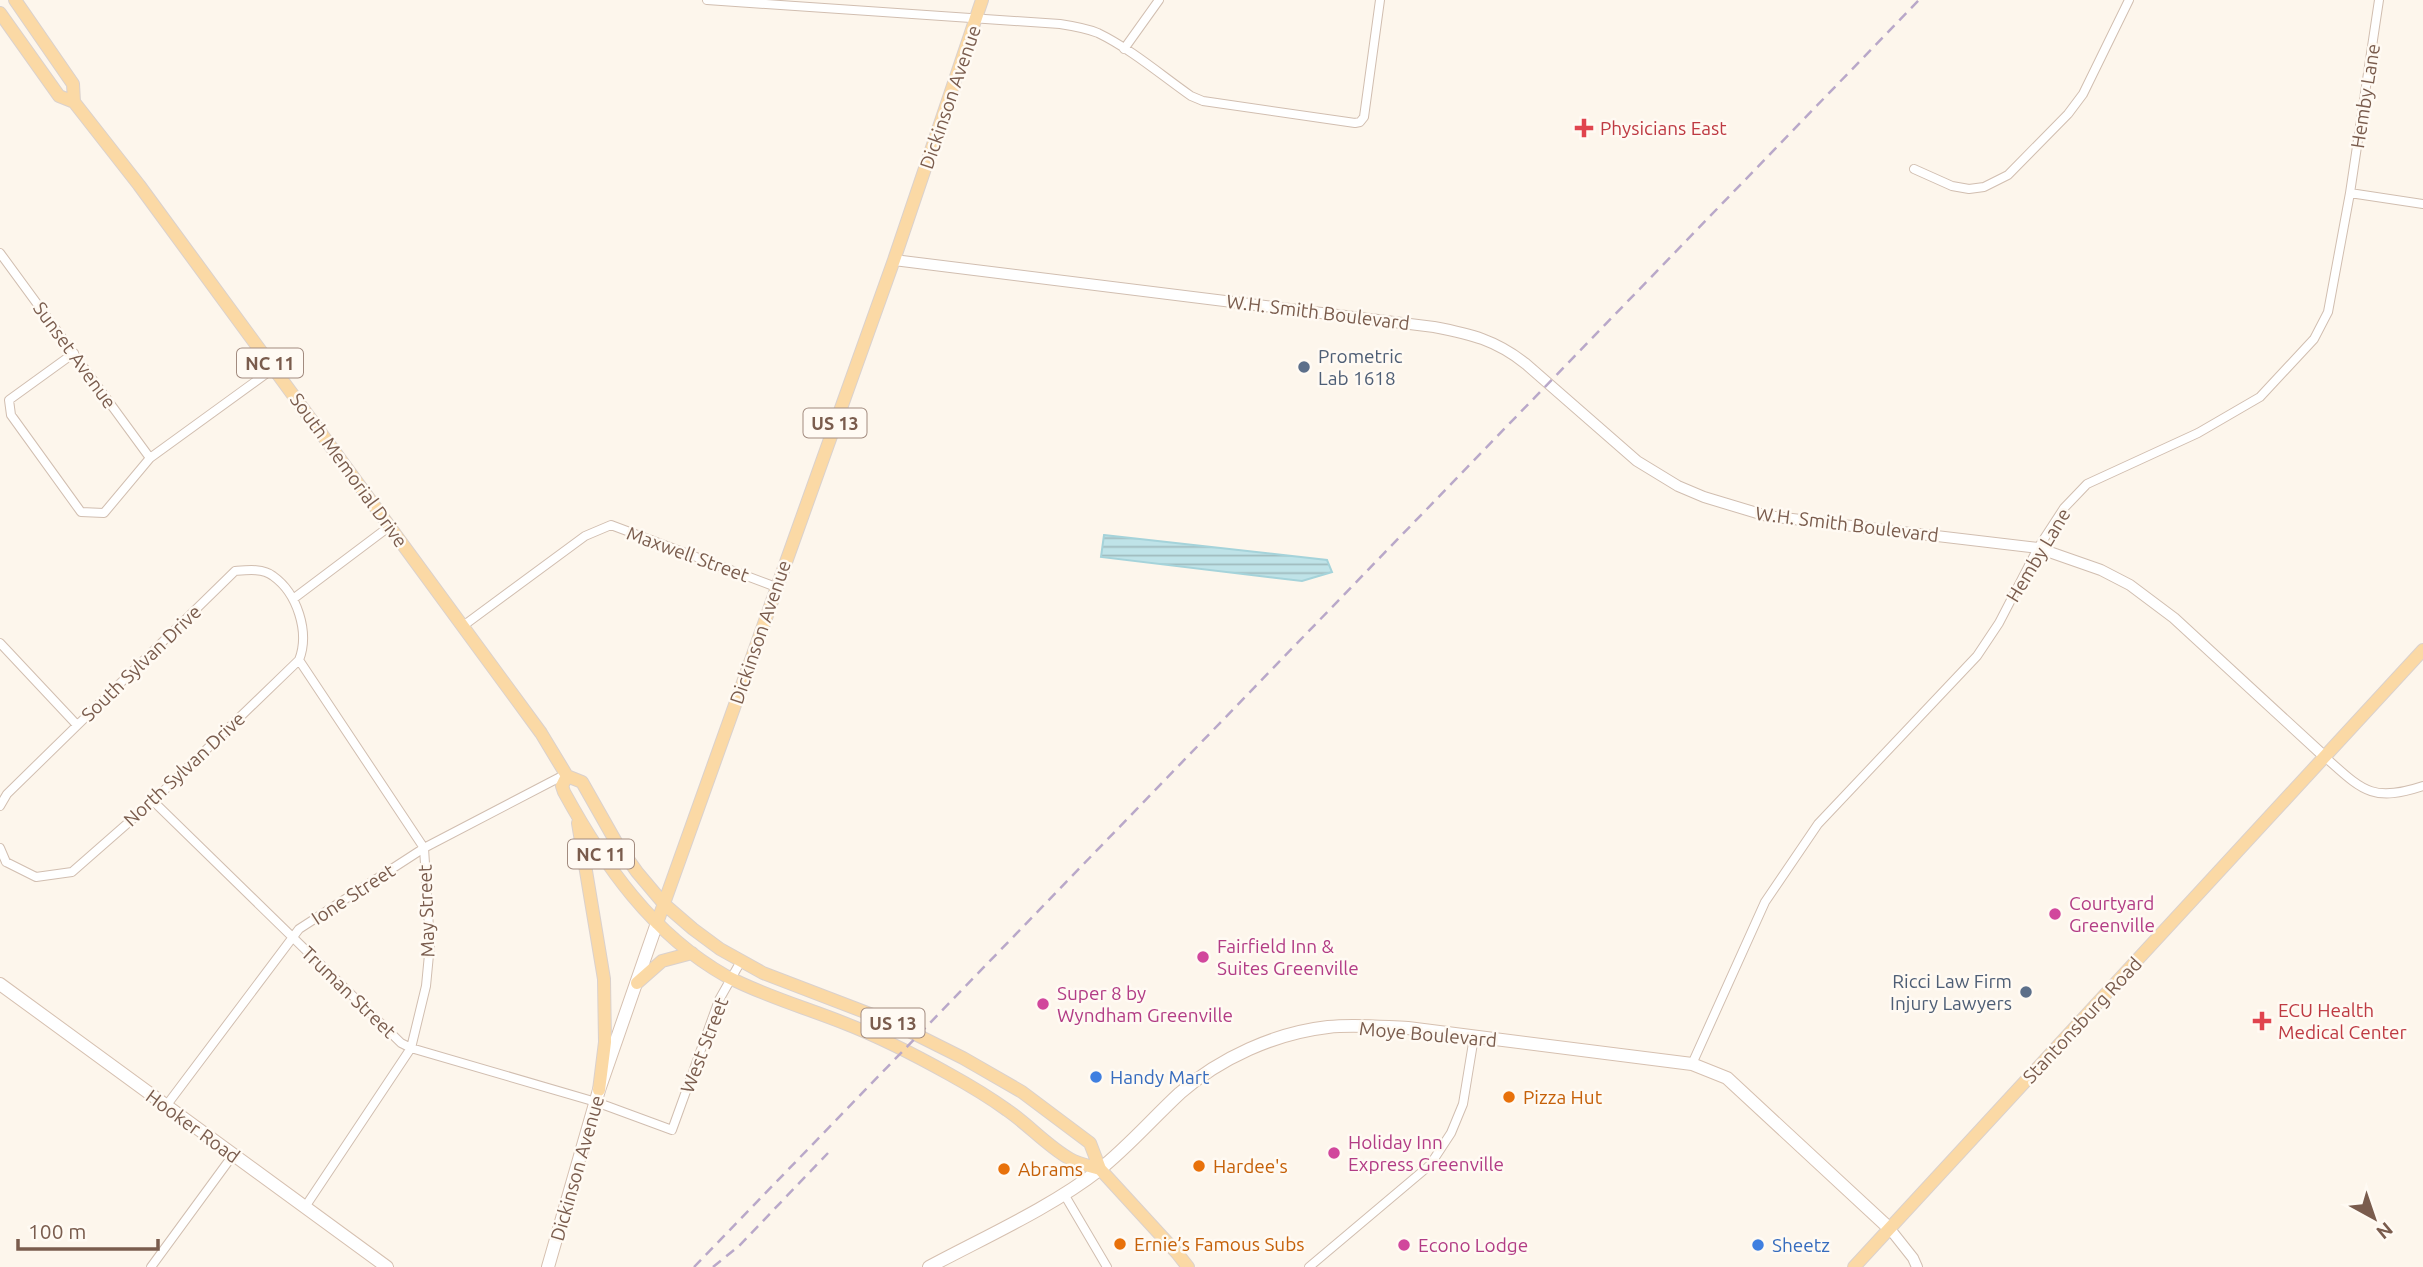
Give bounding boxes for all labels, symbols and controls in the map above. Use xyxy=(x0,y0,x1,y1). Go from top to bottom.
street label: Dickinson Avenue xyxy=(915,22,985,172)
street label: Hemby Lane xyxy=(2346,42,2384,150)
place label: Physicians East xyxy=(1600,117,1727,139)
marker: Physicians East xyxy=(1574,118,1594,138)
street label: W.H. Smith Boulevard xyxy=(1225,290,1411,334)
street label: Sunset Avenue xyxy=(29,297,121,413)
place label: Prometric Lab 1618 xyxy=(1318,345,1403,389)
road number: NC 11 xyxy=(237,348,303,377)
marker: Prometric Lab 1618 xyxy=(1296,359,1312,375)
street label: South Memorial Drive xyxy=(286,389,412,551)
road number: US 13 xyxy=(804,408,866,438)
street label: W.H. Smith Boulevard xyxy=(1754,502,1940,546)
street label: Hemby Lane xyxy=(2001,504,2075,606)
street label: Maxwell Street xyxy=(624,522,753,586)
street label: Dickinson Avenue xyxy=(725,557,795,707)
street label: South Sylvan Drive xyxy=(77,600,205,726)
street label: North Sylvan Drive xyxy=(119,707,249,831)
road number: NC 11 xyxy=(568,840,634,868)
street label: Ione Street xyxy=(307,859,399,929)
street label: May Street xyxy=(413,864,439,958)
place label: Courtyard Greenville xyxy=(2069,892,2155,936)
marker: Courtyard Greenville xyxy=(2047,906,2063,922)
place label: Fairfield Inn & Suites Greenville xyxy=(1217,935,1359,979)
street label: Truman Street xyxy=(297,942,401,1043)
marker: Fairfield Inn & Suites Greenville xyxy=(1195,949,1211,965)
street label: Stantonsburg Road xyxy=(2018,953,2146,1087)
place label: Ricci Law Firm Injury Lawyers xyxy=(1890,970,2012,1014)
place label: Super 8 by Wyndham Greenville xyxy=(1057,982,1233,1026)
marker: Ricci Law Firm Injury Lawyers xyxy=(2018,984,2034,1000)
street label: West Street xyxy=(676,993,733,1096)
marker: Super 8 by Wyndham Greenville xyxy=(1035,996,1051,1012)
place label: ECU Health Medical Center xyxy=(2278,999,2407,1043)
road number: US 13 xyxy=(862,1008,924,1038)
marker: ECU Health Medical Center xyxy=(2252,1011,2272,1031)
street label: Moye Boulevard xyxy=(1358,1017,1498,1051)
place label: Handy Mart xyxy=(1110,1066,1210,1088)
marker: Handy Mart xyxy=(1088,1069,1104,1085)
street label: Hooker Road xyxy=(142,1085,244,1167)
place label: Pizza Hut xyxy=(1523,1086,1603,1108)
marker: Pizza Hut xyxy=(1501,1089,1517,1105)
street label: Dickinson Avenue xyxy=(546,1093,608,1243)
place label: Holiday Inn Express Greenville xyxy=(1348,1131,1504,1175)
marker: Holiday Inn Express Greenville xyxy=(1326,1145,1342,1161)
place label: Hardee's xyxy=(1213,1155,1288,1177)
place label: Abrams xyxy=(1018,1158,1083,1180)
marker: Hardee's xyxy=(1191,1158,1207,1174)
marker: Abrams xyxy=(996,1161,1012,1177)
north arrow xyxy=(2339,1183,2409,1253)
scale bar xyxy=(18,1208,158,1252)
text: N xyxy=(2372,1218,2397,1244)
text: 100 m xyxy=(28,1219,86,1243)
place label: Ernie’s Famous Subs xyxy=(1134,1233,1305,1255)
place label: Econo Lodge xyxy=(1418,1234,1528,1256)
place label: Sheetz xyxy=(1772,1234,1830,1256)
marker: Ernie’s Famous Subs xyxy=(1112,1236,1128,1252)
marker: Econo Lodge xyxy=(1396,1237,1412,1253)
marker: Sheetz xyxy=(1750,1237,1766,1253)

